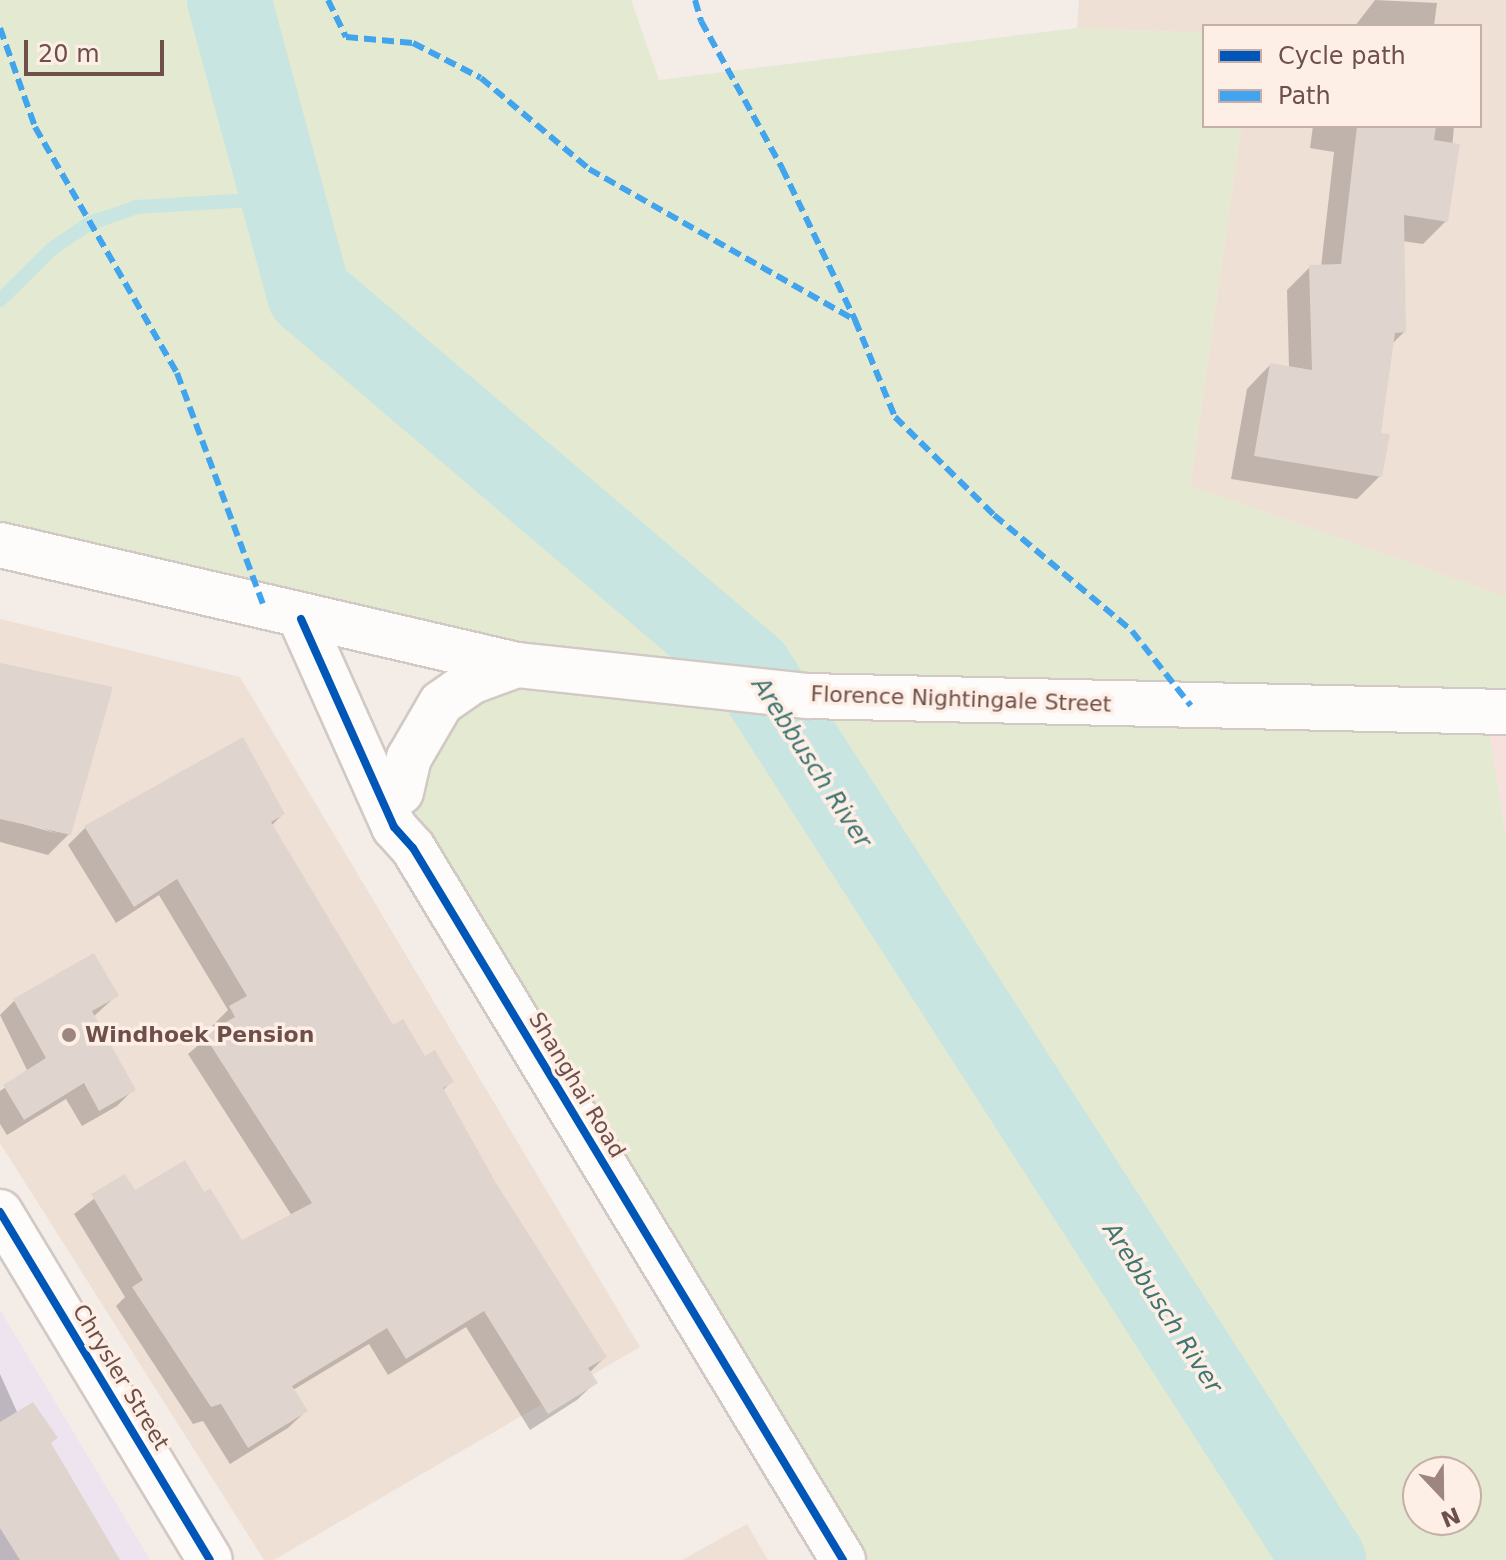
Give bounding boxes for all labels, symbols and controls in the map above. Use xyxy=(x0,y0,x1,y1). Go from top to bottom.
scale bar xyxy=(28,24,168,74)
legend xyxy=(1202,24,1482,128)
text: 20 m xyxy=(38,40,100,68)
text: Cycle path xyxy=(1278,42,1406,70)
text: Path xyxy=(1278,82,1331,110)
water label: Arebbusch River xyxy=(745,672,877,854)
street label: Florence Nightingale Street xyxy=(810,681,1112,717)
street label: Shanghai Road xyxy=(523,1007,631,1163)
place label: Windhoek Pension xyxy=(85,1022,314,1048)
marker: Windhoek Pension xyxy=(60,1026,78,1044)
water label: Arebbusch River xyxy=(1096,1217,1228,1399)
street label: Chrysler Street xyxy=(67,1299,175,1455)
north arrow xyxy=(1402,1456,1482,1536)
text: N xyxy=(1437,1502,1464,1532)

